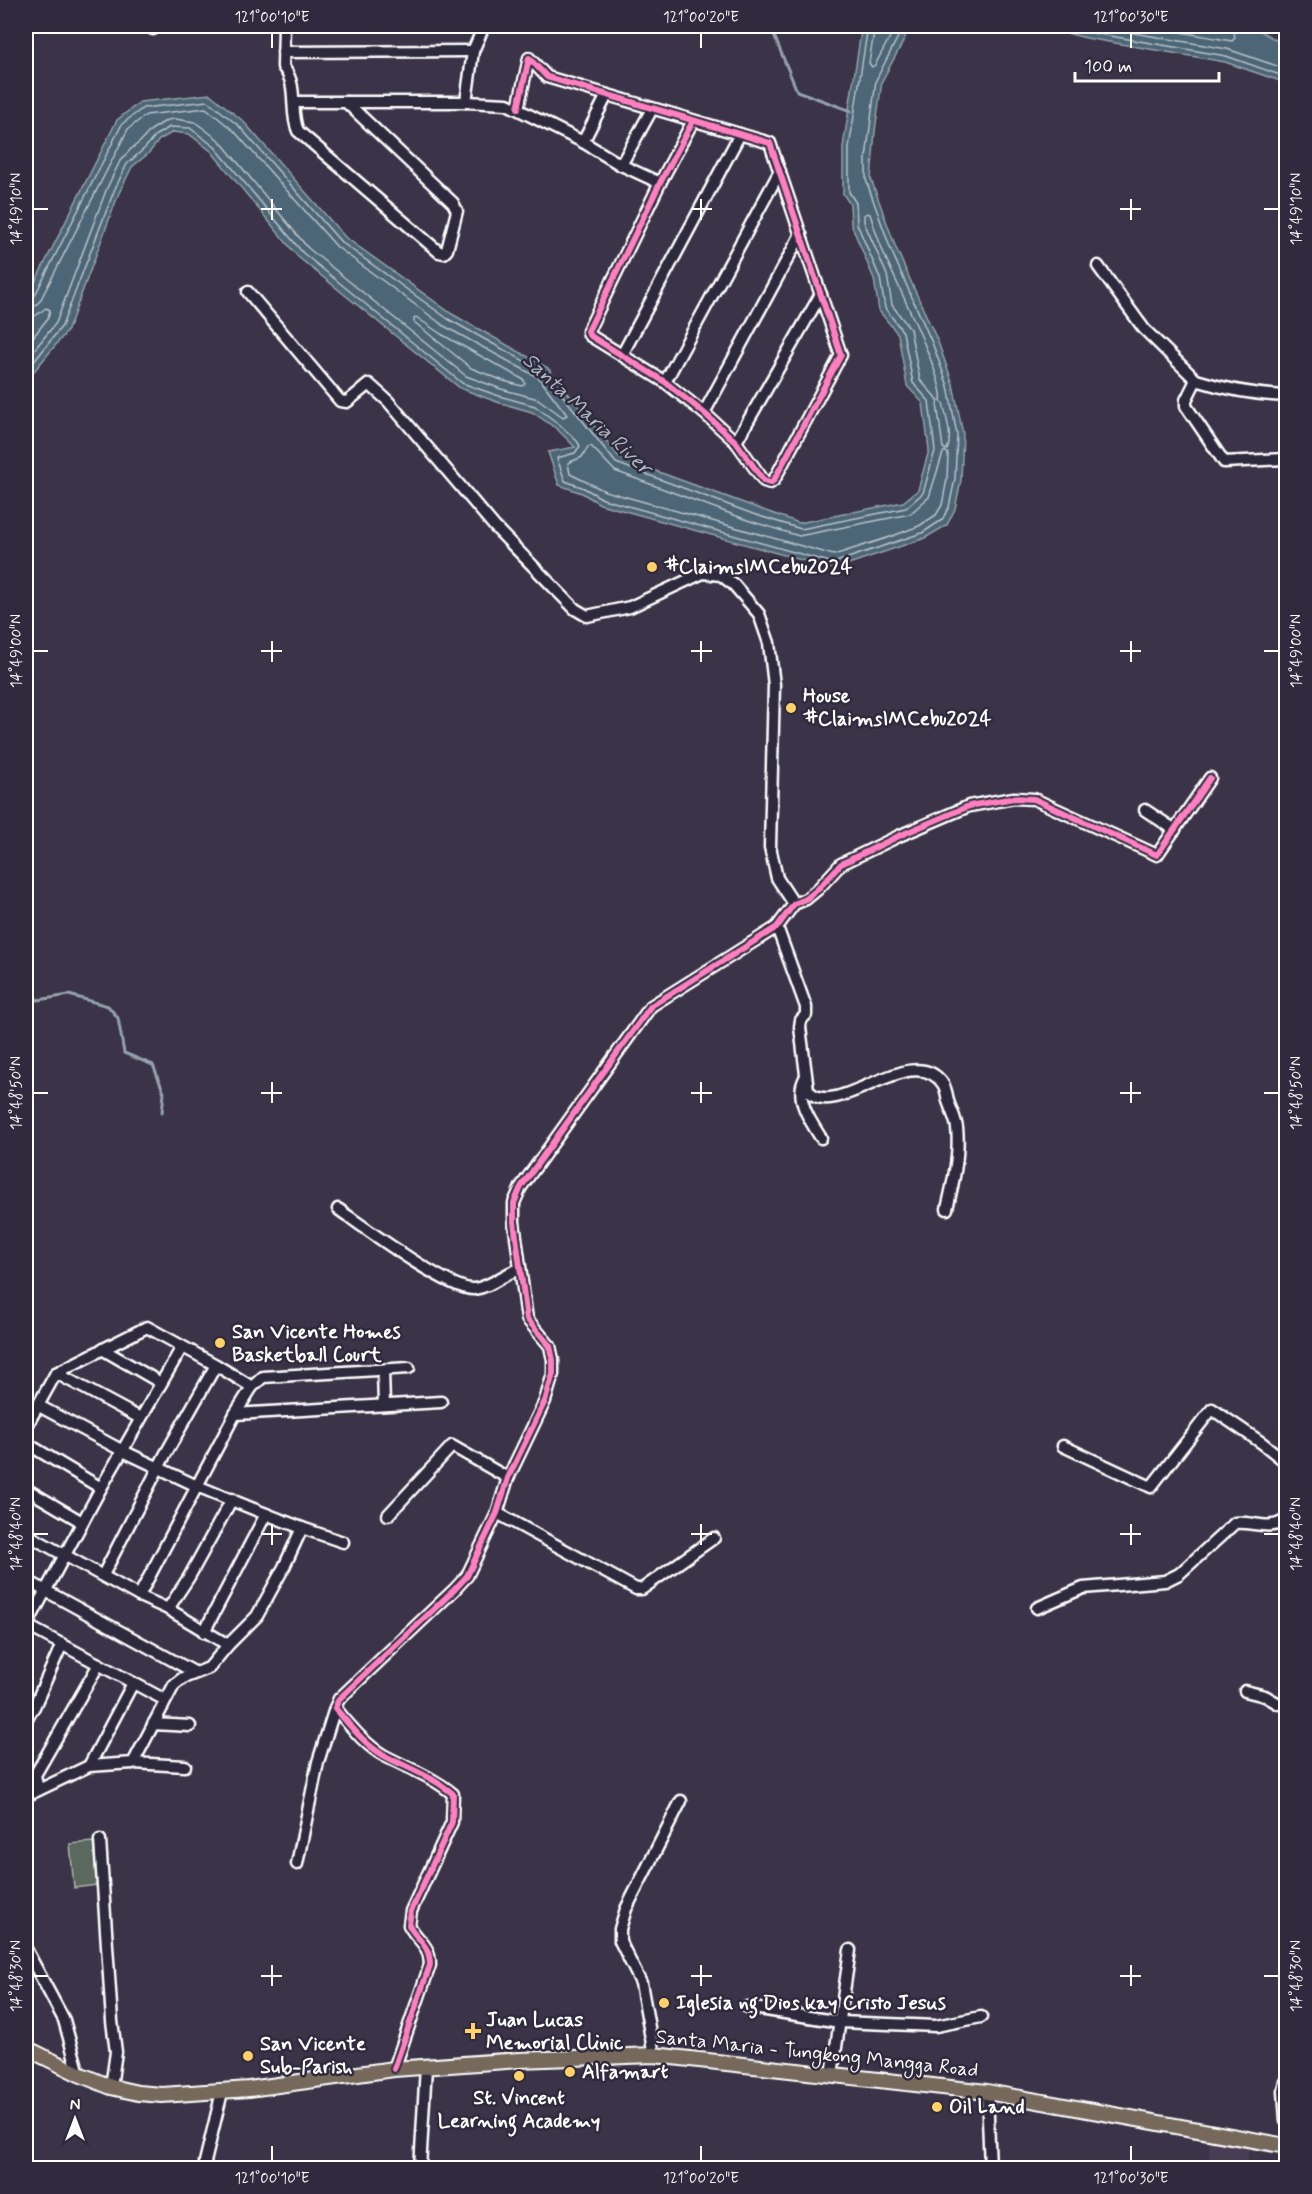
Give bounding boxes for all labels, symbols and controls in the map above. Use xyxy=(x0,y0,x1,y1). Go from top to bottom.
text: 121°00'10"E xyxy=(234,8,310,28)
text: 121°00'20"E xyxy=(663,8,739,28)
text: 121°00'30"E xyxy=(1093,8,1169,28)
scale bar xyxy=(1075,45,1219,83)
text: 100 m xyxy=(1084,55,1132,79)
text: 14°49'10"N xyxy=(7,173,27,245)
text: 14°49'10"N xyxy=(1287,173,1307,245)
water label: Santa Maria River xyxy=(516,347,660,483)
place label: #ClaimsIMCebu2024 xyxy=(663,554,853,581)
marker: #ClaimsIMCebu2024 xyxy=(645,560,659,574)
text: 14°49'00"N xyxy=(7,614,27,688)
text: 14°49'00"N xyxy=(1287,614,1307,688)
place label: House #ClaimsIMCebu2024 xyxy=(802,683,992,733)
marker: House #ClaimsIMCebu2024 xyxy=(784,701,798,715)
text: 14°48'50"N xyxy=(7,1056,27,1130)
text: 14°48'50"N xyxy=(1287,1056,1307,1130)
place label: San Vicente Homes Basketball Court xyxy=(232,1319,401,1369)
marker: San Vicente Homes Basketball Court xyxy=(213,1336,227,1350)
text: 14°48'40"N xyxy=(7,1497,27,1571)
text: 14°48'40"N xyxy=(1287,1497,1307,1571)
text: 14°48'30"N xyxy=(7,1940,27,2012)
text: 14°48'30"N xyxy=(1287,1940,1307,2012)
place label: Iglesia ng Dios kay Cristo Jesus xyxy=(676,1990,946,2019)
marker: Iglesia ng Dios kay Cristo Jesus xyxy=(657,1996,671,2010)
place label: Juan Lucas Memorial Clinic xyxy=(486,2007,624,2057)
marker: Juan Lucas Memorial Clinic xyxy=(464,2022,482,2040)
street label: Santa Maria - Tungkong Mangga Road xyxy=(654,2024,980,2085)
place label: San Vicente Sub-Parish xyxy=(260,2031,366,2081)
marker: San Vicente Sub-Parish xyxy=(241,2049,255,2063)
place label: Alfamart xyxy=(582,2059,669,2086)
marker: Alfamart xyxy=(563,2065,577,2079)
marker: St. Vincent Learning Academy xyxy=(512,2069,526,2083)
place label: St. Vincent Learning Academy xyxy=(438,2085,600,2137)
north arrow xyxy=(45,2089,105,2149)
place label: Oil Land xyxy=(949,2094,1025,2121)
text: N xyxy=(70,2095,80,2116)
marker: Oil Land xyxy=(930,2100,944,2114)
text: 121°00'10"E xyxy=(234,2169,310,2189)
text: 121°00'20"E xyxy=(663,2169,739,2189)
text: 121°00'30"E xyxy=(1093,2169,1169,2189)

